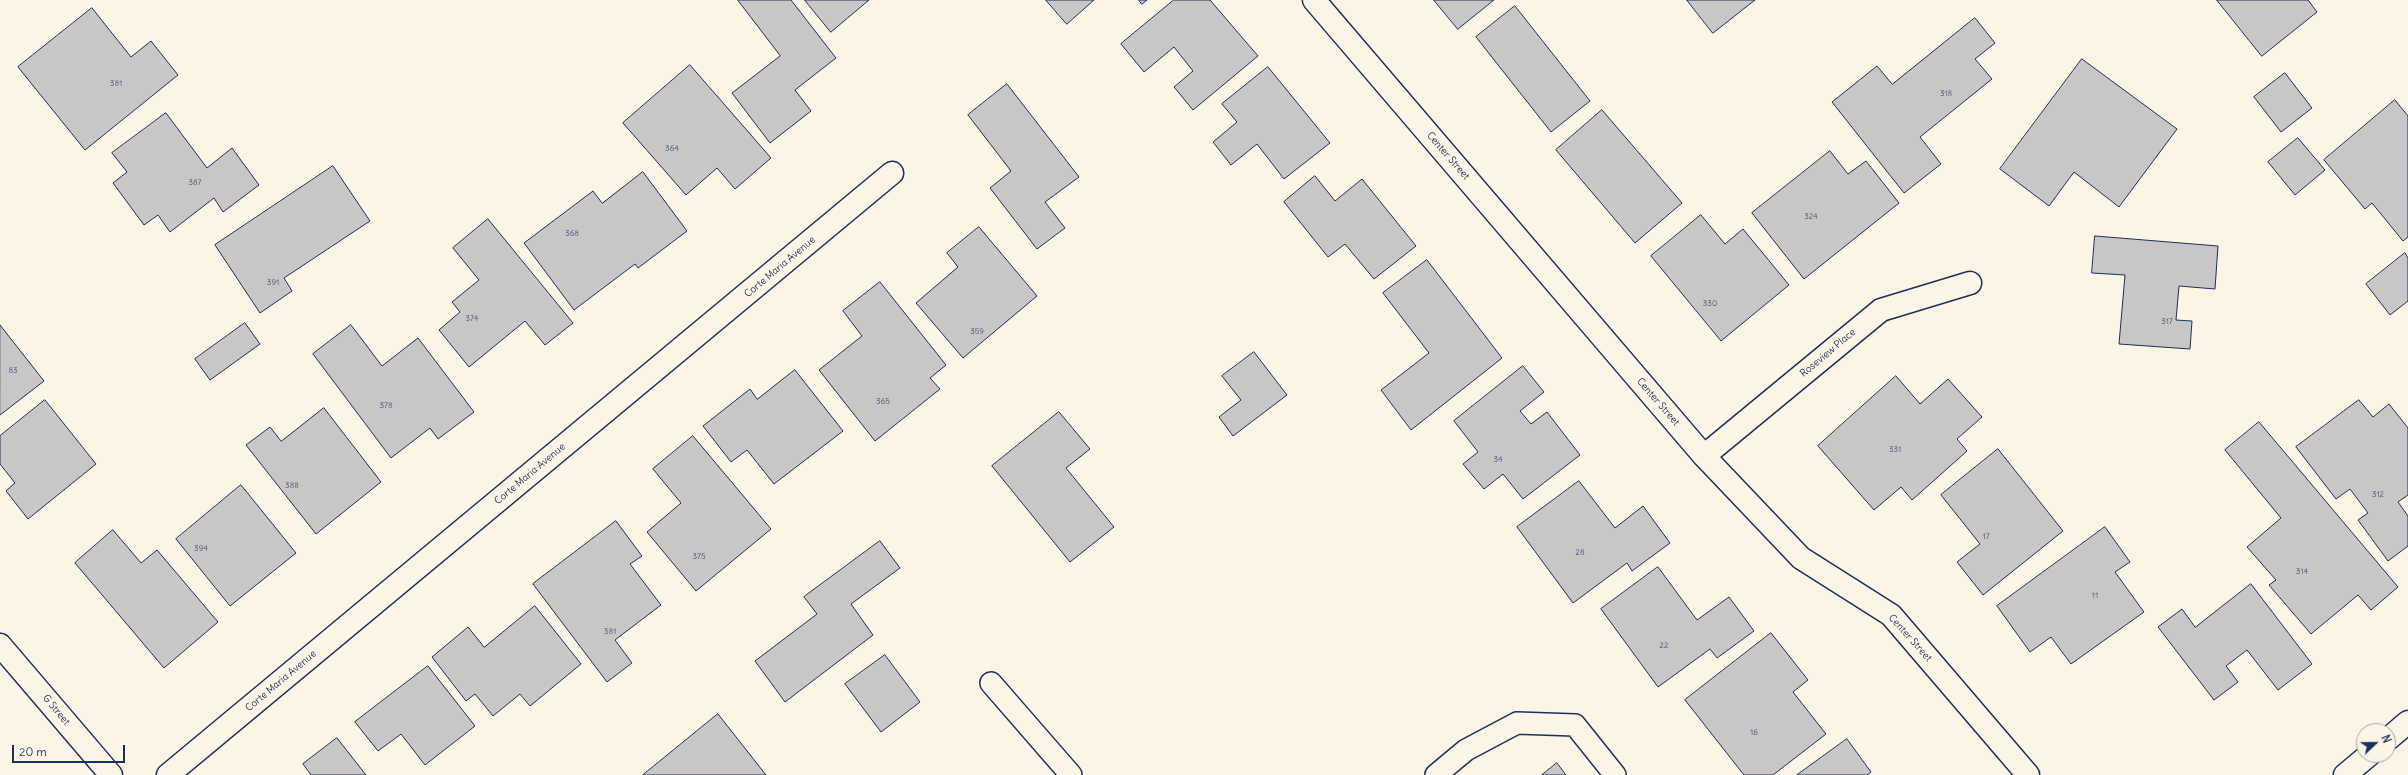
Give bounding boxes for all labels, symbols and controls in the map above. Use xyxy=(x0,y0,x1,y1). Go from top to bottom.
house number: 381 xyxy=(110,79,122,89)
house number: 318 xyxy=(1940,89,1952,99)
street label: Center Street xyxy=(1424,130,1472,182)
house number: 364 xyxy=(665,144,679,154)
house number: 387 xyxy=(188,178,202,188)
house number: 324 xyxy=(1804,212,1818,222)
house number: 368 xyxy=(565,229,579,239)
street label: Corte Maria Avenue xyxy=(742,234,818,300)
house number: 391 xyxy=(267,278,279,288)
house number: 330 xyxy=(1703,299,1717,309)
house number: 374 xyxy=(466,314,478,324)
house number: 317 xyxy=(2161,317,2173,327)
street label: Roseview Place xyxy=(1798,326,1858,380)
house number: 359 xyxy=(970,327,984,337)
house number: 83 xyxy=(8,366,18,376)
street label: Center Street xyxy=(1634,376,1682,428)
house number: 365 xyxy=(876,397,890,407)
house number: 378 xyxy=(379,401,393,411)
street label: Corte Maria Avenue xyxy=(492,441,568,507)
house number: 331 xyxy=(1889,445,1901,455)
house number: 34 xyxy=(1493,455,1503,465)
house number: 388 xyxy=(285,481,299,491)
house number: 312 xyxy=(2372,490,2384,500)
house number: 17 xyxy=(1982,532,1990,542)
house number: 394 xyxy=(194,544,208,554)
house number: 28 xyxy=(1576,548,1584,558)
house number: 375 xyxy=(692,552,706,562)
house number: 314 xyxy=(2296,567,2308,577)
house number: 11 xyxy=(2092,591,2098,601)
street label: Center Street xyxy=(1886,612,1934,664)
house number: 381 xyxy=(604,627,616,637)
house number: 22 xyxy=(1660,641,1668,651)
street label: Corte Maria Avenue xyxy=(243,648,319,714)
street label: G Street xyxy=(40,692,72,728)
north arrow xyxy=(2356,723,2396,763)
house number: 16 xyxy=(1750,728,1758,738)
text: N xyxy=(2378,733,2394,745)
scale bar xyxy=(14,737,127,763)
text: 20 m xyxy=(19,744,47,759)

